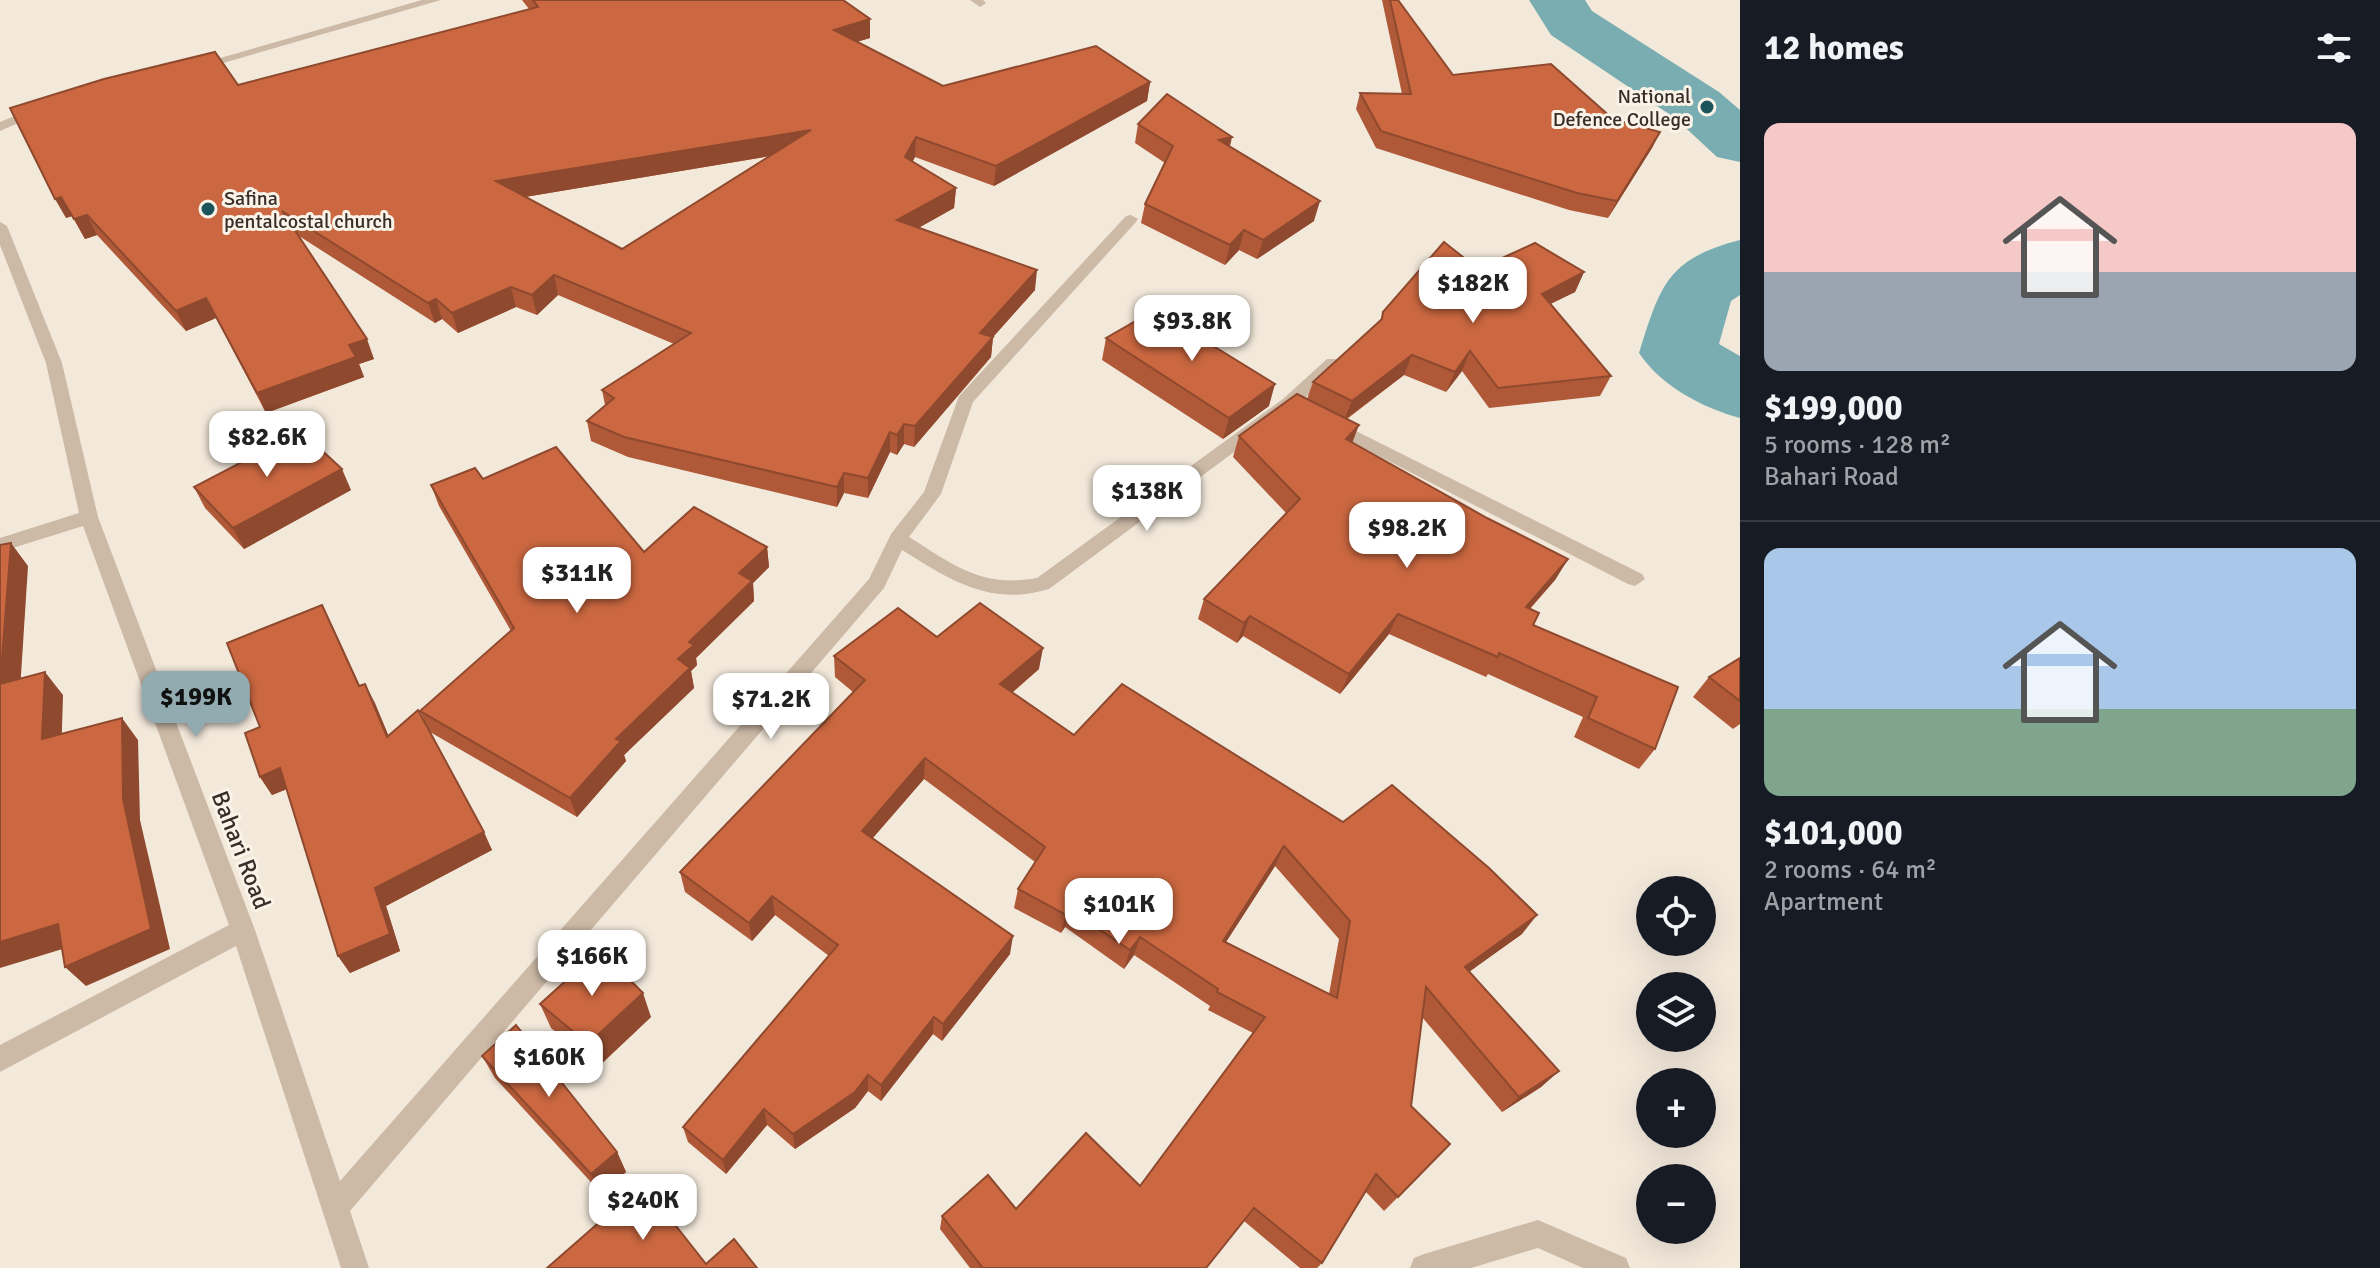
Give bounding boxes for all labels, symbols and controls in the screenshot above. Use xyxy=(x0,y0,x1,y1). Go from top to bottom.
icon: filters xyxy=(2312,26,2356,70)
text: 12 homes xyxy=(1764,27,1904,69)
place label: National Defence College xyxy=(1553,84,1691,132)
marker: National Defence College xyxy=(1698,98,1716,116)
icon: home xyxy=(1988,175,2132,319)
place label: Safina pentalcostal church xyxy=(224,186,393,234)
marker: Safina pentalcostal church xyxy=(199,200,217,218)
pin: $182K xyxy=(1417,257,1529,325)
text: $182K xyxy=(1437,267,1509,299)
pin: $93.8K xyxy=(1127,295,1257,363)
text: $93.8K xyxy=(1152,305,1232,337)
text: $199,000 xyxy=(1764,387,1903,429)
pin: $82.6K xyxy=(202,411,332,479)
text: $82.6K xyxy=(227,421,307,453)
text: 5 rooms · 128 m² xyxy=(1764,429,1951,461)
text: Bahari Road xyxy=(1764,461,1899,493)
pin: $138K xyxy=(1091,465,1203,533)
text: $138K xyxy=(1111,475,1183,507)
pin: $98.2K xyxy=(1342,502,1472,570)
text: $98.2K xyxy=(1367,512,1447,544)
pin: $311K xyxy=(521,547,633,615)
text: $311K xyxy=(541,557,613,589)
icon: home xyxy=(1988,600,2132,744)
pin: $199K xyxy=(140,671,252,739)
pin: $71.2K xyxy=(706,673,836,741)
text: $199K xyxy=(160,681,232,713)
text: $71.2K xyxy=(731,683,811,715)
street label: Bahari Road xyxy=(205,787,277,913)
text: $101,000 xyxy=(1764,812,1903,854)
text: 2 rooms · 64 m² xyxy=(1764,854,1937,886)
map controls xyxy=(1636,876,1716,1244)
button: locate xyxy=(1636,876,1716,956)
pin: $101K xyxy=(1063,878,1175,946)
text: Apartment xyxy=(1764,886,1883,918)
text: $101K xyxy=(1083,888,1155,920)
pin: $166K xyxy=(536,930,648,998)
text: $166K xyxy=(556,940,628,972)
button: layers xyxy=(1636,972,1716,1052)
pin: $160K xyxy=(493,1031,605,1099)
text: $160K xyxy=(513,1041,585,1073)
button: + xyxy=(1636,1068,1716,1148)
button: − xyxy=(1636,1164,1716,1244)
pin: $240K xyxy=(587,1174,699,1242)
text: $240K xyxy=(607,1184,679,1216)

